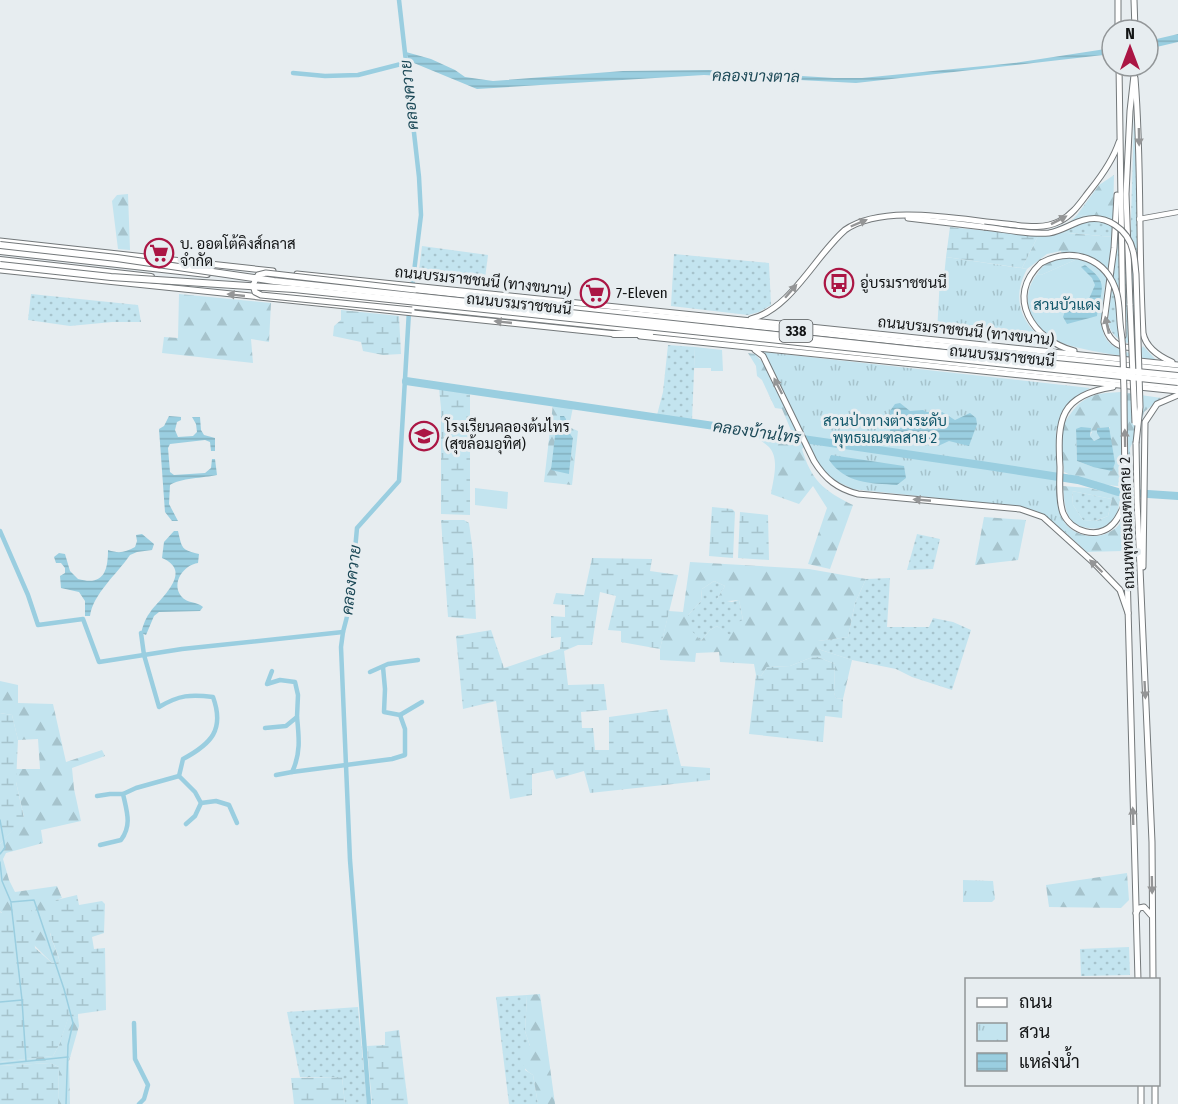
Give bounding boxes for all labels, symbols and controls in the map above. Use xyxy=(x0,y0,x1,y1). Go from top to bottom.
north arrow xyxy=(1100,18,1160,78)
text: N xyxy=(1125,24,1135,43)
water label: คลองควาย xyxy=(396,59,422,131)
water label: คลองบางตาล xyxy=(712,66,800,86)
one-way arrow xyxy=(1134,127,1144,146)
one-way arrow xyxy=(1051,215,1068,225)
one-way arrow xyxy=(851,218,869,228)
place label: บ. ออตโต้คิงส์กลาส จำกัด xyxy=(180,234,296,270)
supermarket icon: บ. ออตโต้คิงส์กลาส จำกัด xyxy=(143,237,175,269)
street label: ถนนบรมราชชนนี (ทางขนาน) xyxy=(394,262,572,299)
bus stop icon: อู่บรมราชชนนี xyxy=(823,267,855,299)
place label: อู่บรมราชชนนี xyxy=(860,273,947,293)
supermarket icon: 7-Eleven xyxy=(579,277,611,309)
place label: 7-Eleven xyxy=(616,284,668,302)
one-way arrow xyxy=(784,284,797,299)
street label: ถนนบรมราชชนนี xyxy=(465,289,573,318)
one-way arrow xyxy=(226,290,245,300)
park label: สวนบัวแดง xyxy=(1033,296,1101,314)
street label: ถนนบรมราชชนนี (ทางขนาน) xyxy=(877,312,1055,349)
one-way arrow xyxy=(1102,315,1111,334)
one-way arrow xyxy=(494,317,513,327)
road number: 338 xyxy=(780,320,812,342)
street label: ถนนบรมราชชนนี xyxy=(948,341,1056,370)
one-way arrow xyxy=(774,377,783,394)
park label: สวนป่าทางต่างระดับ พุทธมณฑลสาย 2 xyxy=(823,411,947,449)
water label: คลองบ้านไทร xyxy=(712,414,804,448)
place label: โรงเรียนคลองต้นไทร (สุขล้อมอุทิศ) xyxy=(444,417,570,455)
school or university icon: โรงเรียนคลองต้นไทร (สุขล้อมอุทิศ) xyxy=(408,420,440,452)
one-way arrow xyxy=(1120,428,1129,447)
street label: ถนนพุทธมณฑลสาย 2 xyxy=(1116,456,1140,589)
one-way arrow xyxy=(913,495,932,505)
water label: คลองควาย xyxy=(337,544,365,616)
one-way arrow xyxy=(1090,559,1104,573)
one-way arrow xyxy=(1141,681,1150,700)
one-way arrow xyxy=(1128,807,1138,826)
one-way arrow xyxy=(1147,876,1157,895)
legend xyxy=(965,978,1160,1086)
text: ถนน xyxy=(1019,991,1052,1013)
text: สวน xyxy=(1019,1021,1050,1043)
text: แหล่งน้ำ xyxy=(1019,1046,1080,1073)

